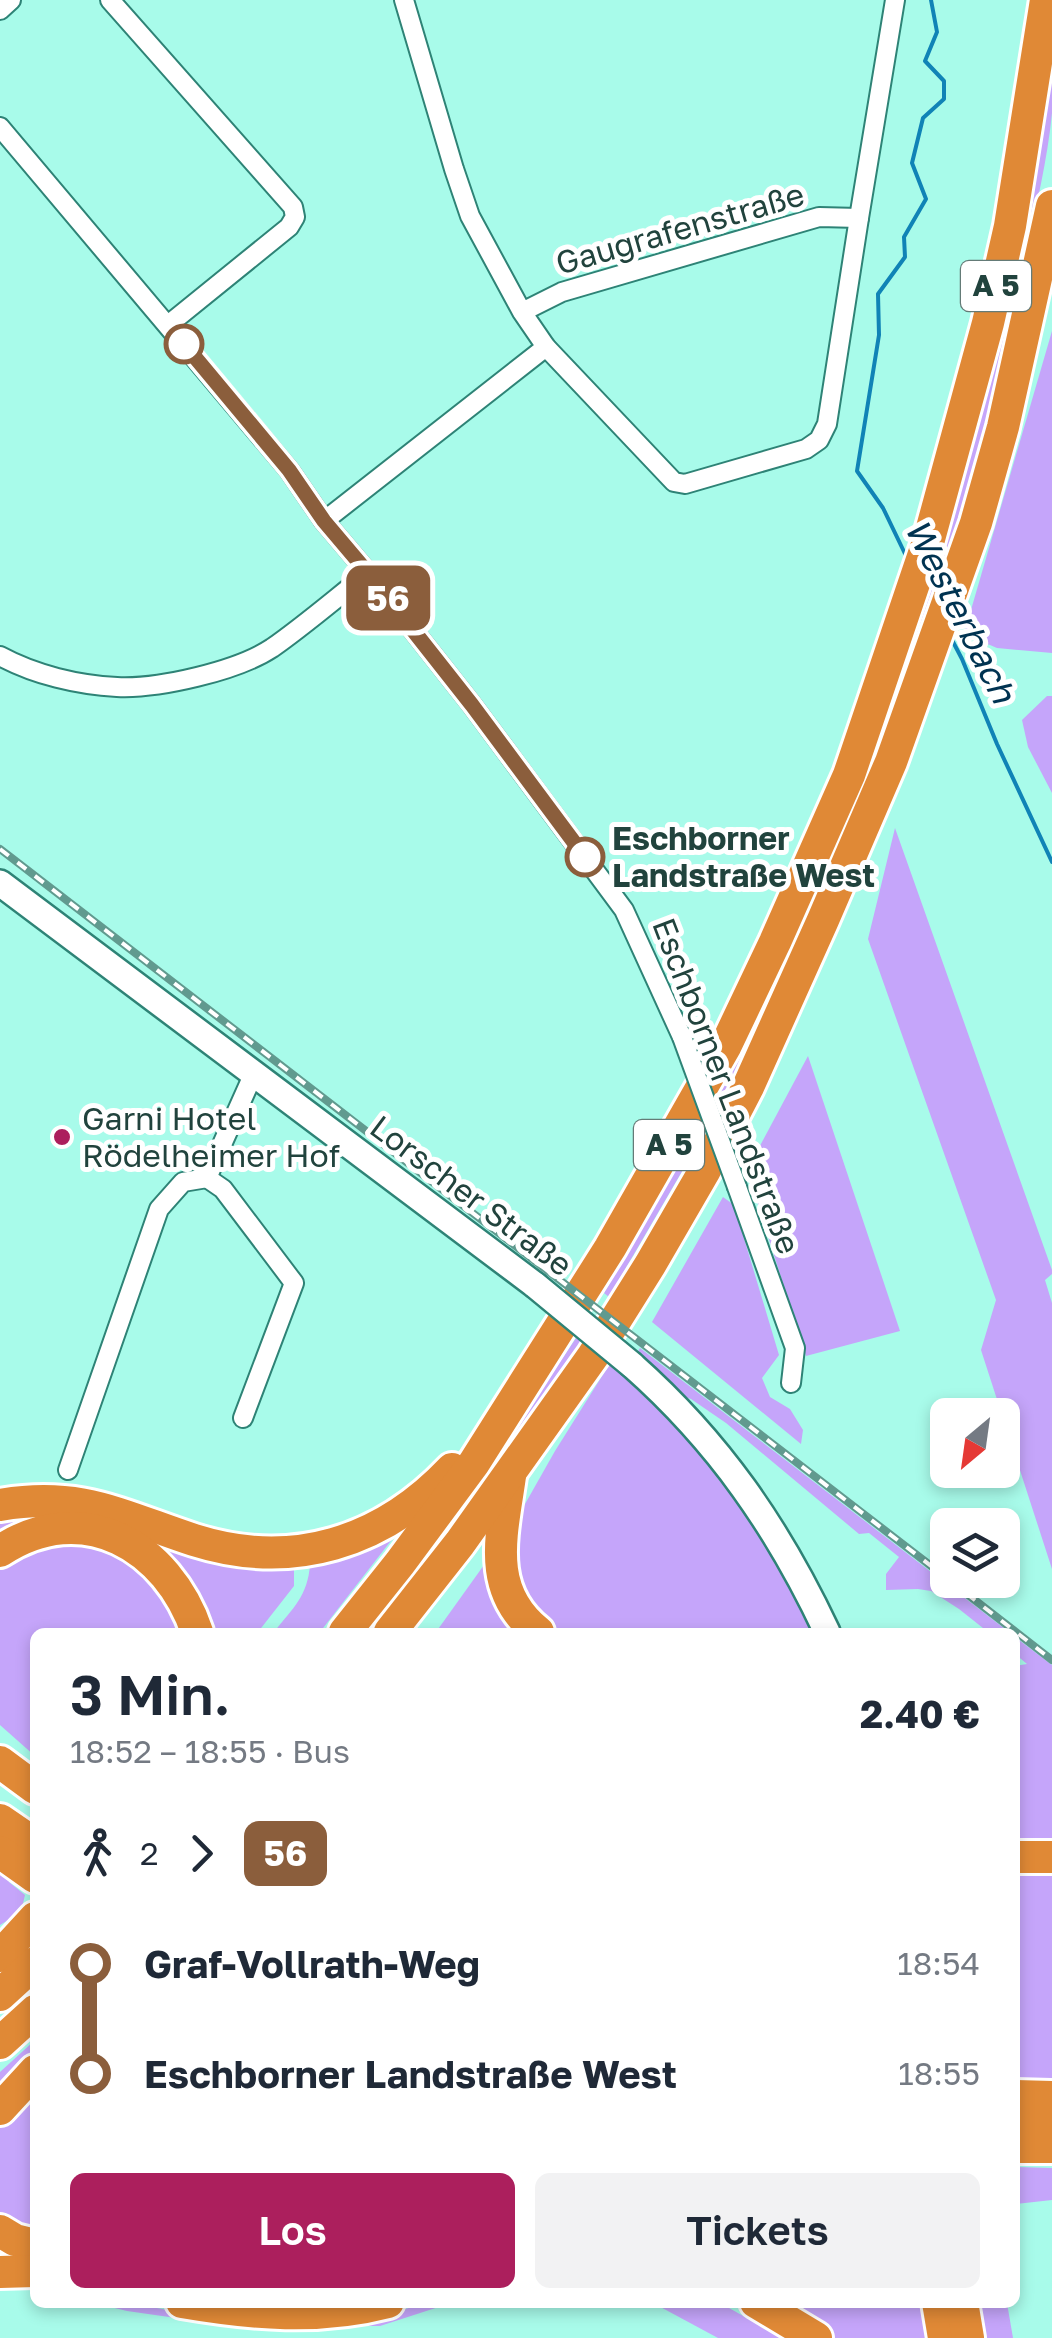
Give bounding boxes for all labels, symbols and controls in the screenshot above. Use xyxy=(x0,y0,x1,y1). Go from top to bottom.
street label: Gaugrafenstraße xyxy=(551,174,808,282)
road number: A 5 xyxy=(961,261,1031,311)
unlabelled marker xyxy=(165,325,203,363)
water label: Westerbach xyxy=(897,512,1026,711)
line badge: 56 xyxy=(343,566,433,630)
text: 56 xyxy=(366,577,410,619)
place label: Eschborner Landstraße West xyxy=(612,819,875,894)
marker: Eschborner Landstraße West xyxy=(566,838,604,876)
street label: Eschborner Landstraße xyxy=(645,912,809,1259)
place label: Garni Hotel Rödelheimer Hof xyxy=(82,1099,340,1174)
street label: Lorscher Straße xyxy=(363,1107,580,1283)
road number: A 5 xyxy=(634,1120,704,1170)
marker: Garni Hotel Rödelheimer Hof xyxy=(51,1126,73,1148)
north arrow xyxy=(930,1398,1020,1488)
map controls xyxy=(930,1398,1020,1598)
button: layers xyxy=(930,1508,1020,1598)
text: 3 Min. xyxy=(70,1661,231,1727)
text: 2.40 € xyxy=(860,1691,980,1736)
text: 18:52 – 18:55 · Bus xyxy=(70,1732,350,1770)
icon: walk xyxy=(70,1826,125,1881)
icon: forward xyxy=(174,1826,229,1881)
text: 56 xyxy=(264,1832,307,1874)
text: 2 xyxy=(140,1834,159,1872)
text: Graf-Vollrath-Weg xyxy=(144,1941,480,1986)
text: 18:54 xyxy=(897,1944,980,1982)
text: Eschborner Landstraße West xyxy=(144,2051,677,2096)
text: 18:55 xyxy=(898,2054,980,2092)
button: Los xyxy=(70,2173,515,2288)
button: Tickets xyxy=(535,2173,980,2288)

